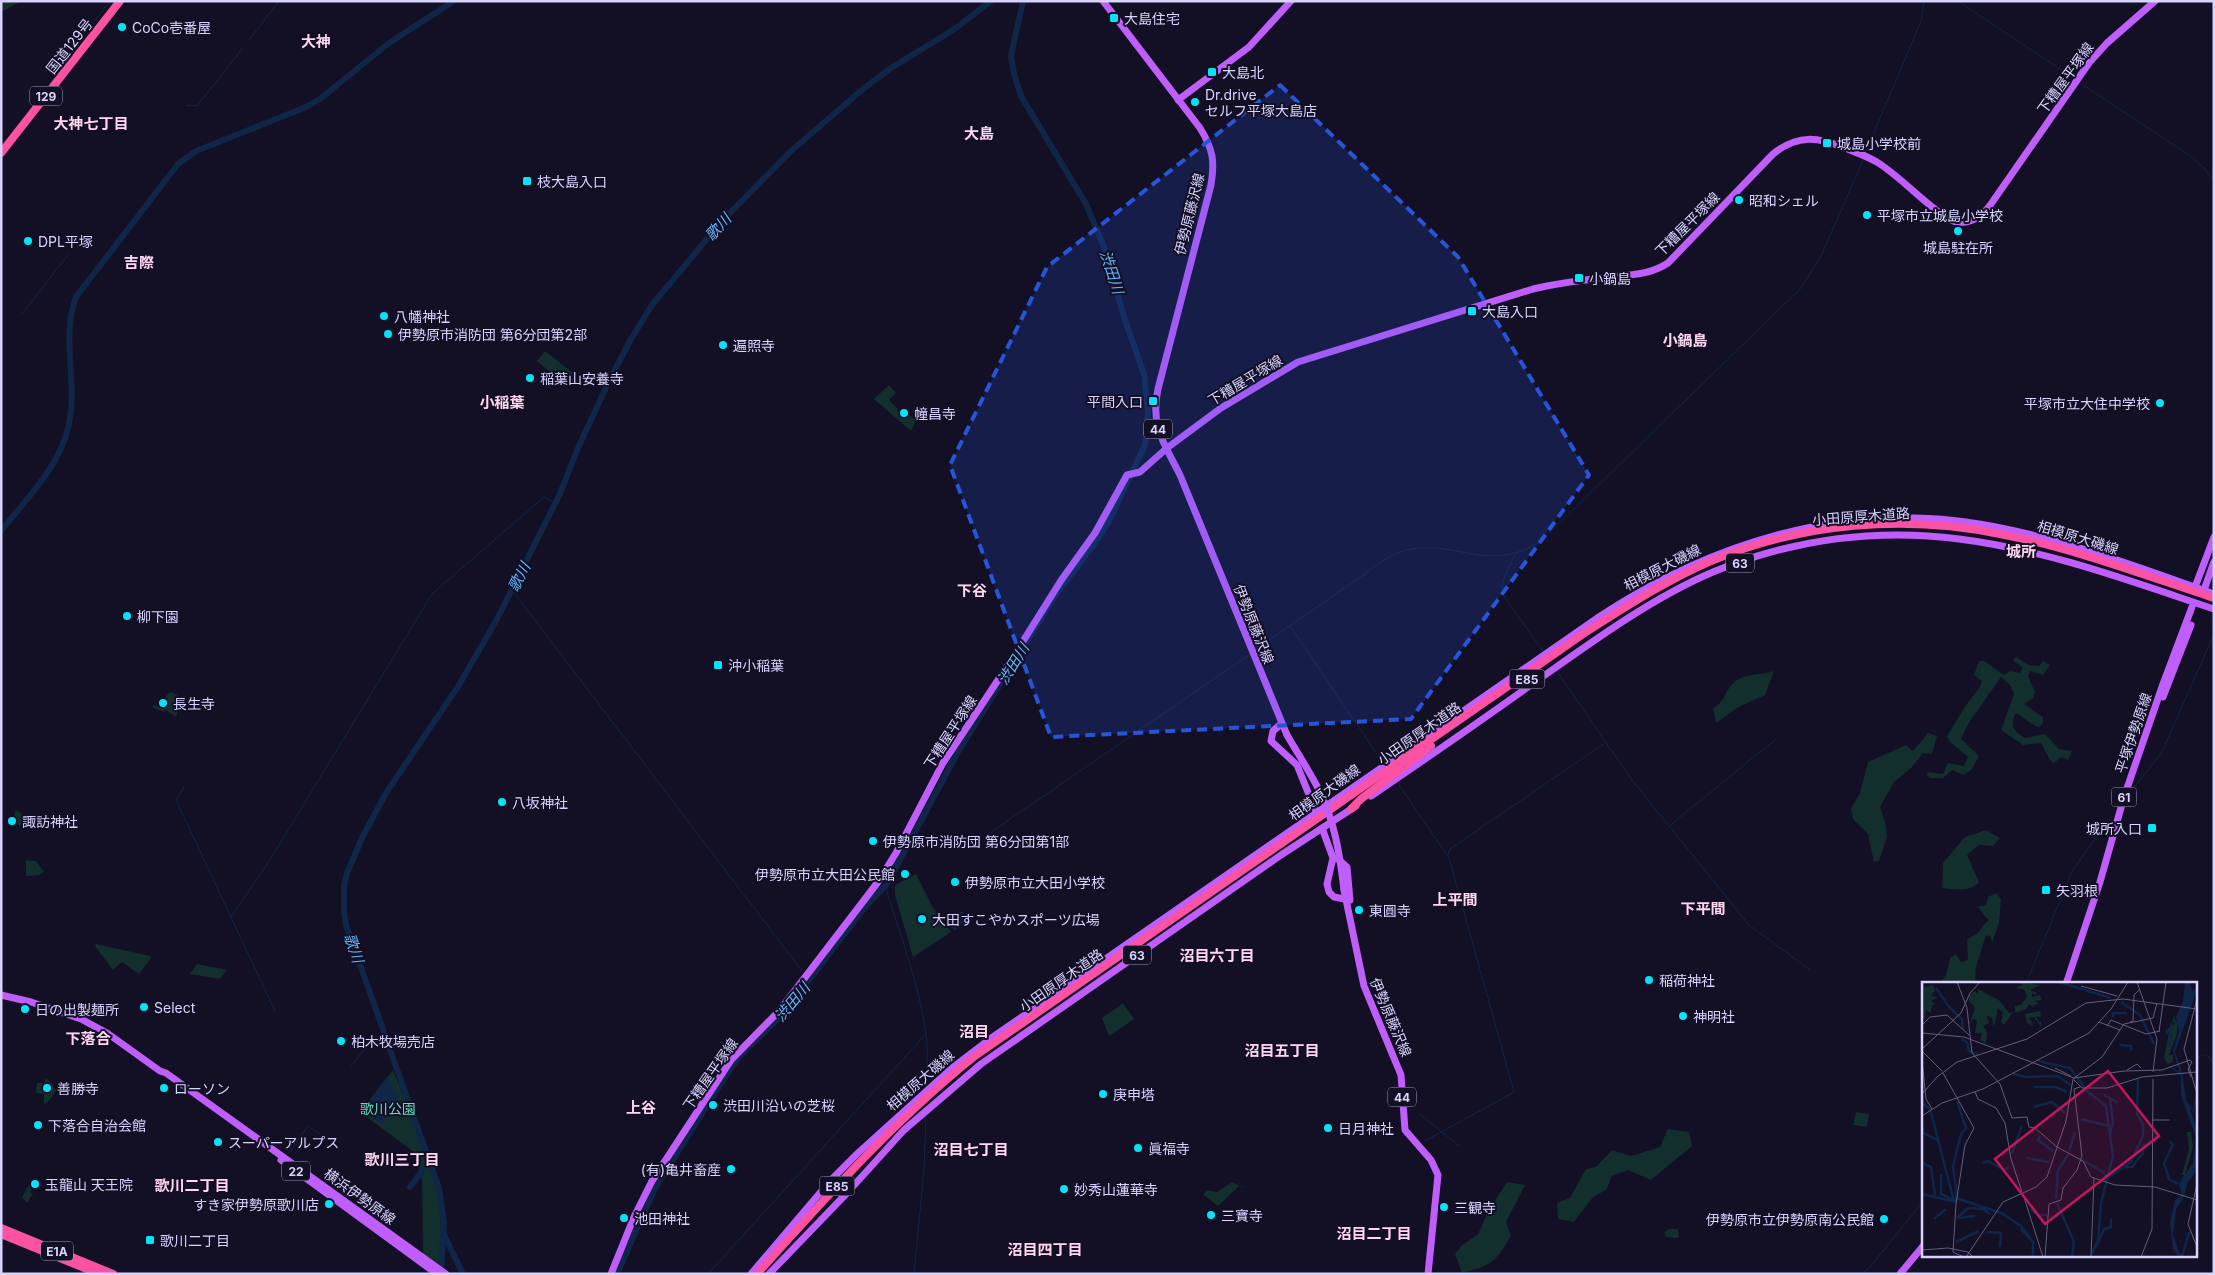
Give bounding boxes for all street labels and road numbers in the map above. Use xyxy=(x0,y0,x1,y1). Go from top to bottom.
street label: 国道129号 xyxy=(42,15,96,77)
street label: 下糟屋平塚線 xyxy=(2033,39,2097,117)
road number: 129 xyxy=(30,86,62,105)
street label: 伊勢原藤沢線 xyxy=(1171,171,1207,257)
street label: 下糟屋平塚線 xyxy=(1651,188,1723,260)
street label: 下糟屋平塚線 xyxy=(1205,351,1285,409)
road number: 44 xyxy=(1144,419,1172,438)
street label: 小田原厚木道路 xyxy=(1812,504,1910,528)
street label: 相模原大磯線 xyxy=(2035,517,2121,557)
street label: 相模原大磯線 xyxy=(1621,540,1703,594)
road number: 63 xyxy=(1726,554,1754,572)
street label: 伊勢原藤沢線 xyxy=(1230,582,1278,666)
road number: E85 xyxy=(1510,670,1544,689)
street label: 平塚伊勢原線 xyxy=(2111,691,2155,775)
street label: 下糟屋平塚線 xyxy=(920,692,980,772)
street label: 小田原厚木道路 xyxy=(1374,698,1464,768)
street label: 相模原大磯線 xyxy=(1285,760,1363,824)
road number: 61 xyxy=(2112,788,2136,806)
street label: 小田原厚木道路 xyxy=(1016,945,1106,1015)
road number: 63 xyxy=(1123,946,1151,964)
street label: 伊勢原藤沢線 xyxy=(1367,975,1415,1059)
street label: 下糟屋平塚線 xyxy=(679,1035,741,1113)
street label: 相模原大磯線 xyxy=(883,1046,957,1114)
road number: 44 xyxy=(1388,1088,1416,1106)
road number: 22 xyxy=(282,1162,310,1180)
street label: 横浜伊勢原線 xyxy=(321,1164,399,1228)
road number: E85 xyxy=(820,1176,854,1196)
road number: E1A xyxy=(41,1242,73,1260)

